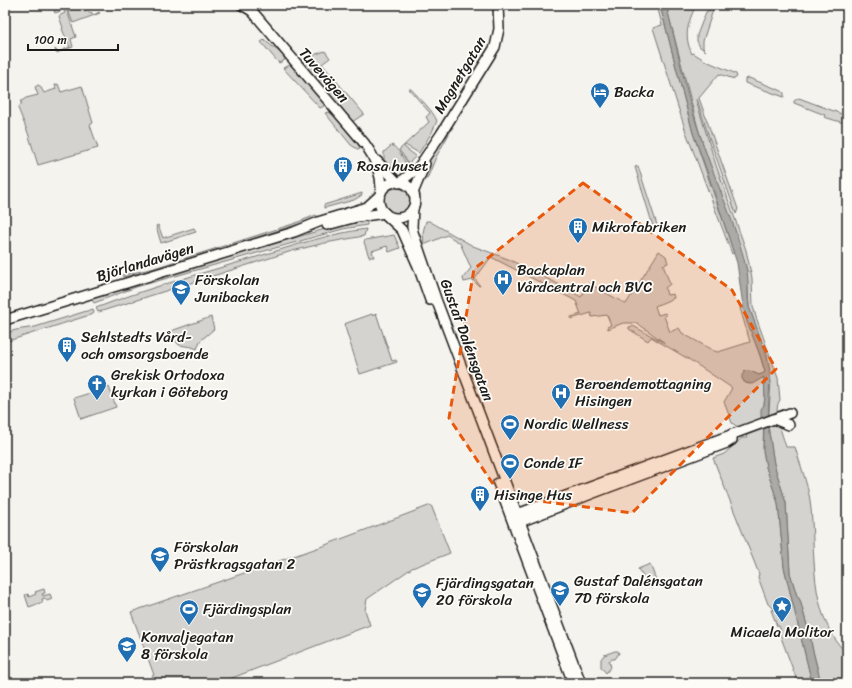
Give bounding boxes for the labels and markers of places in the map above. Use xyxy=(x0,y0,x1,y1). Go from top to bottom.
place label: Backa xyxy=(614,79,654,105)
hotel icon: Backa xyxy=(589,81,611,109)
place label: Rosa huset xyxy=(357,153,429,179)
building icon: Rosa huset xyxy=(332,155,354,183)
place label: Mikrofabriken xyxy=(592,214,686,240)
building icon: Mikrofabriken xyxy=(567,216,589,244)
place label: Backaplan Vårdcentral och BVC xyxy=(517,257,652,300)
place label: Förskolan Junibacken xyxy=(194,267,269,310)
hospital icon: Backaplan Vårdcentral och BVC xyxy=(492,268,514,296)
school or university icon: Förskolan Junibacken xyxy=(170,278,192,306)
place label: Sehlstedts Vård- och omsorgsboende xyxy=(81,324,209,367)
building icon: Sehlstedts Vård- och omsorgsboende xyxy=(56,335,78,363)
place label: Grekisk Ortodoxa kyrkan i Göteborg xyxy=(111,362,228,405)
place label: Beroendemottagning Hisingen xyxy=(575,371,712,414)
church icon: Grekisk Ortodoxa kyrkan i Göteborg xyxy=(86,373,108,401)
hospital icon: Beroendemottagning Hisingen xyxy=(550,382,572,410)
place label: Nordic Wellness xyxy=(524,411,629,437)
sports icon: Nordic Wellness xyxy=(499,413,521,441)
place label: Conde IF xyxy=(524,450,584,476)
sports icon: Conde IF xyxy=(499,452,521,480)
place label: Hisinge Hus xyxy=(494,482,572,508)
building icon: Hisinge Hus xyxy=(469,484,491,512)
place label: Förskolan Prästkragsgatan 2 xyxy=(174,534,296,577)
school or university icon: Förskolan Prästkragsgatan 2 xyxy=(149,545,171,573)
place label: Gustaf Dalénsgatan 7D förskola xyxy=(574,568,703,611)
place label: Fjärdingsgatan 20 förskola xyxy=(436,570,534,613)
school or university icon: Gustaf Dalénsgatan 7D förskola xyxy=(549,579,571,607)
school or university icon: Fjärdingsgatan 20 förskola xyxy=(411,581,433,609)
place icon: Micaela Molitor xyxy=(771,595,793,623)
place label: Fjärdingsplan xyxy=(203,596,291,622)
sports icon: Fjärdingsplan xyxy=(178,598,200,626)
place label: Micaela Molitor xyxy=(731,619,834,645)
place label: Konvaljegatan 8 förskola xyxy=(141,624,233,667)
school or university icon: Konvaljegatan 8 förskola xyxy=(116,635,138,663)

